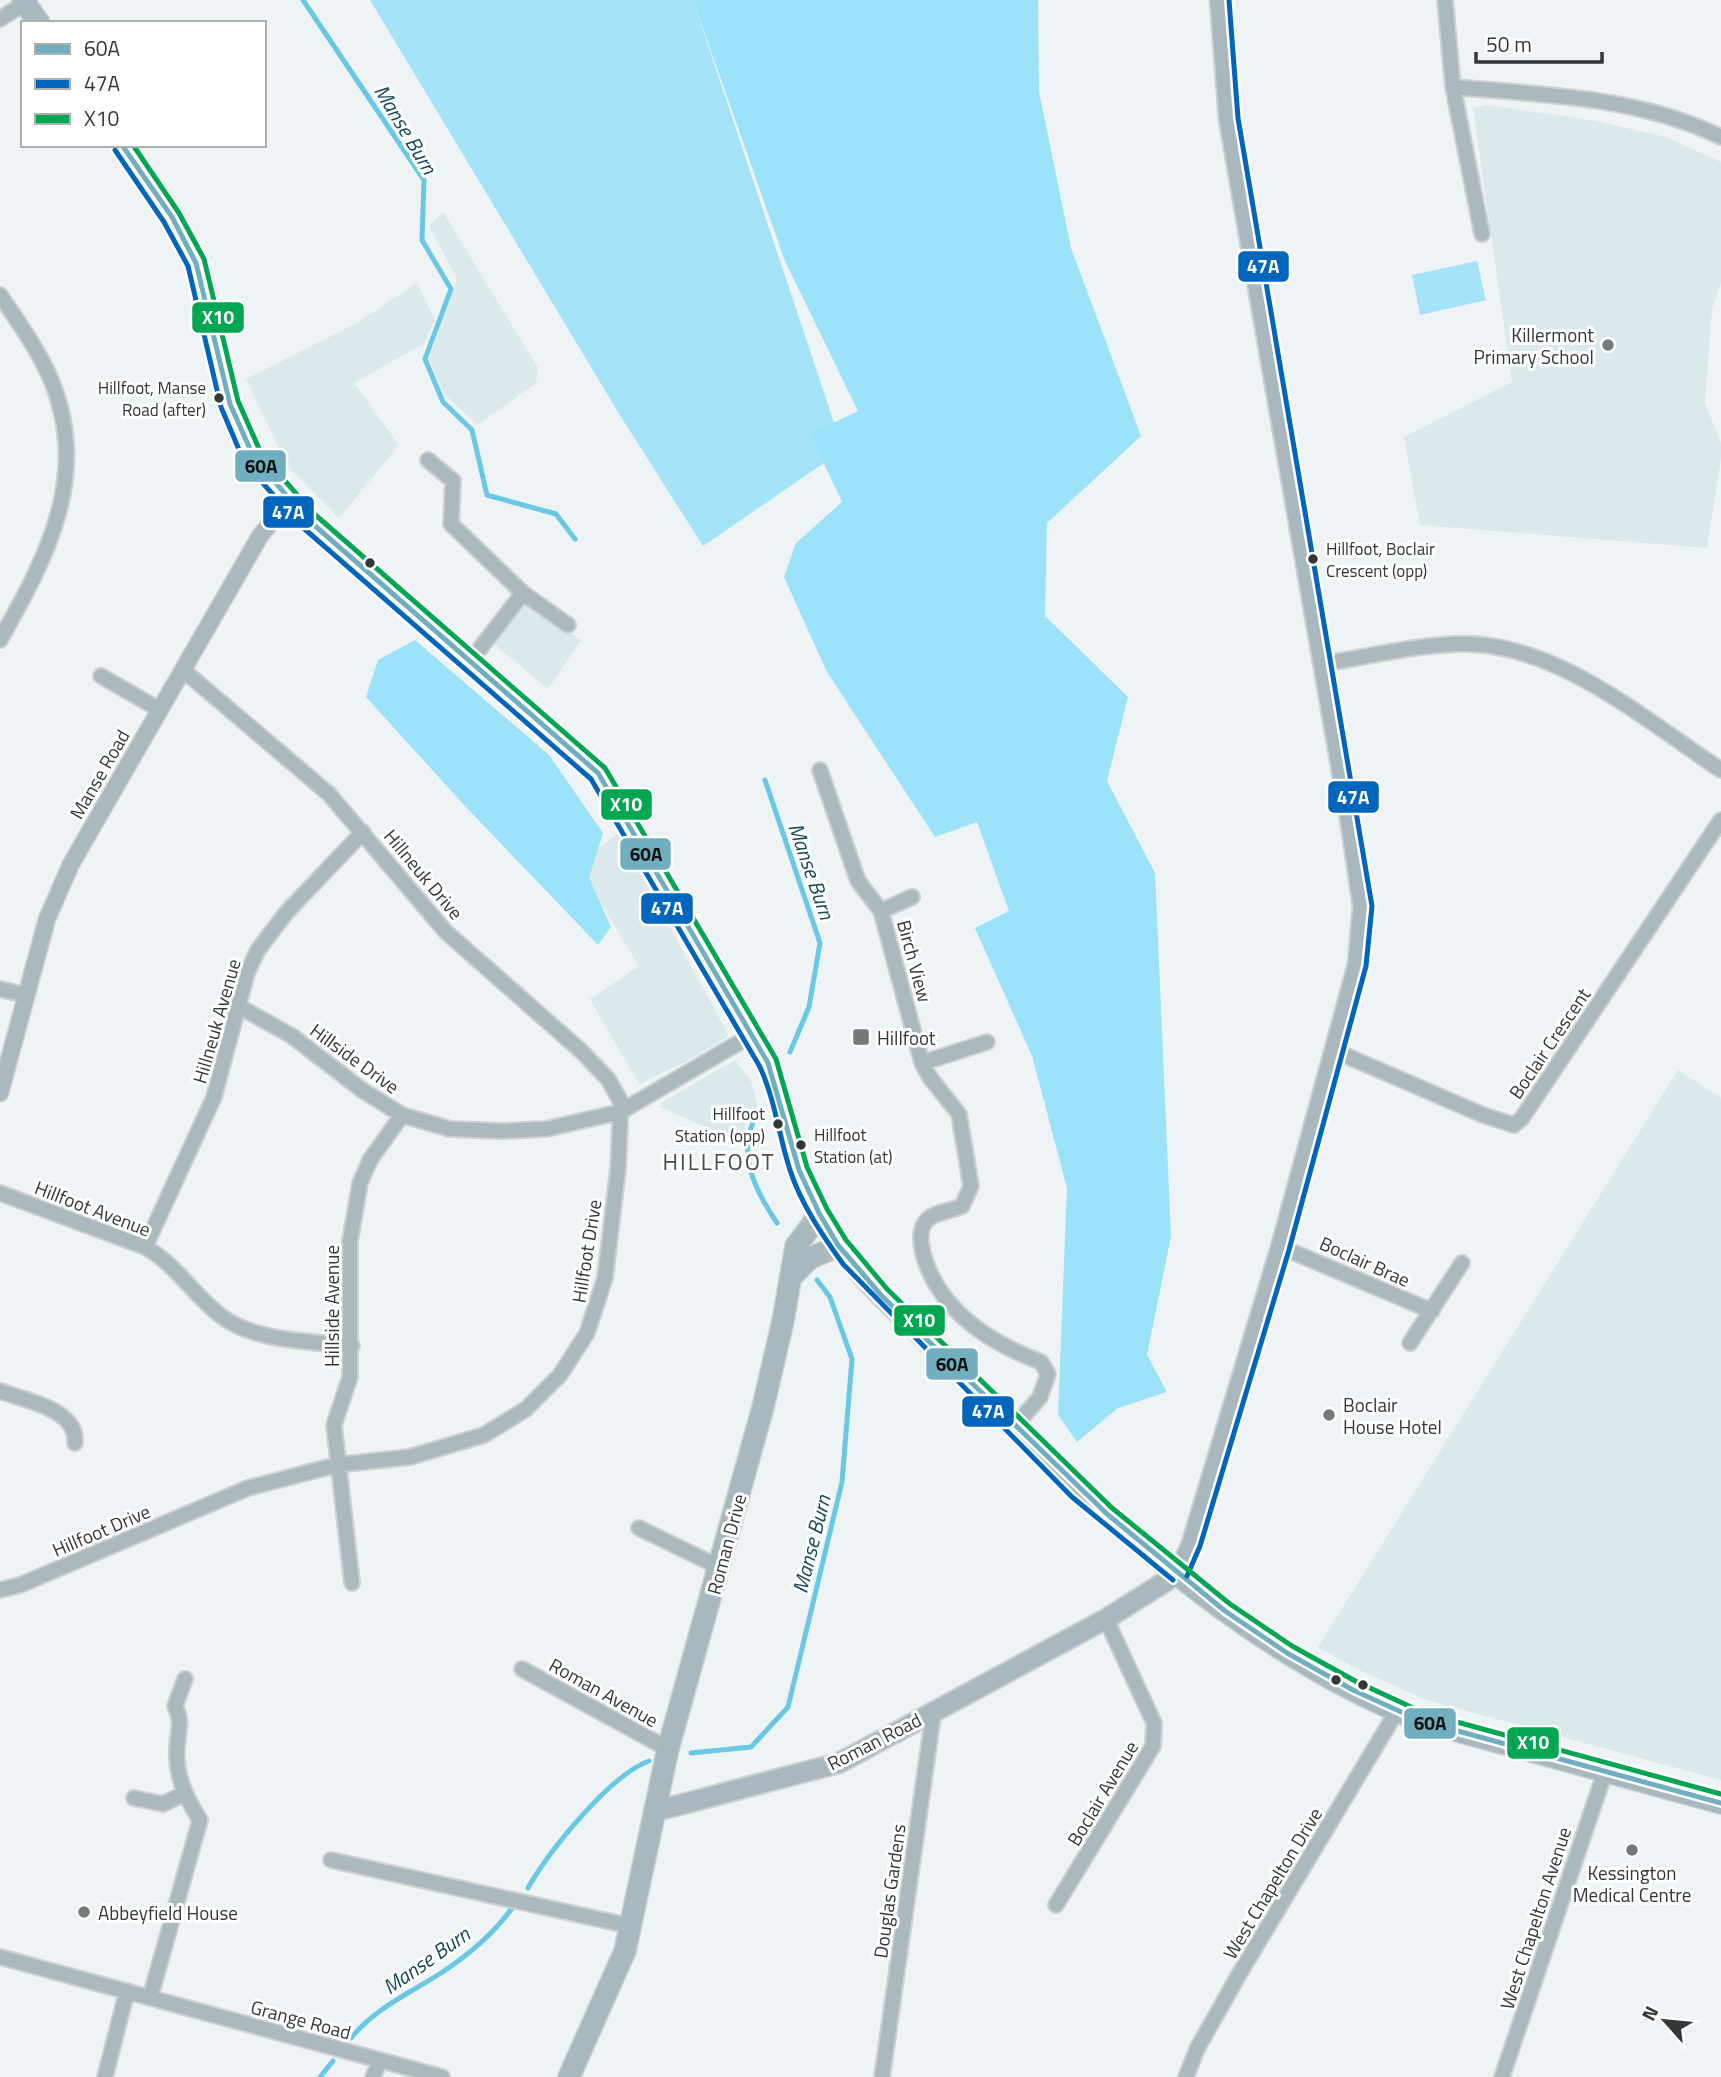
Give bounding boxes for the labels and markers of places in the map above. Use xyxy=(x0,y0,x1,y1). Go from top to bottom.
place label: Killermont Primary School xyxy=(1473,320,1594,371)
marker: Killermont Primary School xyxy=(1600,337,1616,353)
place label: Hillfoot, Manse Road (after) xyxy=(98,375,206,423)
marker: Hillfoot, Manse Road (after) xyxy=(212,391,226,405)
place label: Hillfoot, Boclair Crescent (opp) xyxy=(1326,536,1435,584)
marker: Hillfoot, Boclair Crescent (opp) xyxy=(1306,552,1320,566)
unlabelled marker xyxy=(363,556,377,570)
place label: Hillfoot xyxy=(877,1023,936,1052)
marker: Hillfoot xyxy=(851,1027,871,1047)
place label: Hillfoot Station (opp) xyxy=(675,1101,765,1149)
marker: Hillfoot Station (opp) xyxy=(771,1117,785,1131)
place label: Hillfoot Station (at) xyxy=(814,1122,892,1170)
marker: Hillfoot Station (at) xyxy=(794,1138,808,1152)
place label: Boclair House Hotel xyxy=(1343,1390,1442,1441)
marker: Boclair House Hotel xyxy=(1321,1407,1337,1423)
unlabelled marker xyxy=(1329,1673,1343,1687)
unlabelled marker xyxy=(1356,1678,1370,1692)
marker: Kessington Medical Centre xyxy=(1624,1842,1640,1858)
place label: Kessington Medical Centre xyxy=(1573,1858,1691,1909)
place label: Abbeyfield House xyxy=(98,1898,238,1927)
marker: Abbeyfield House xyxy=(76,1904,92,1920)

